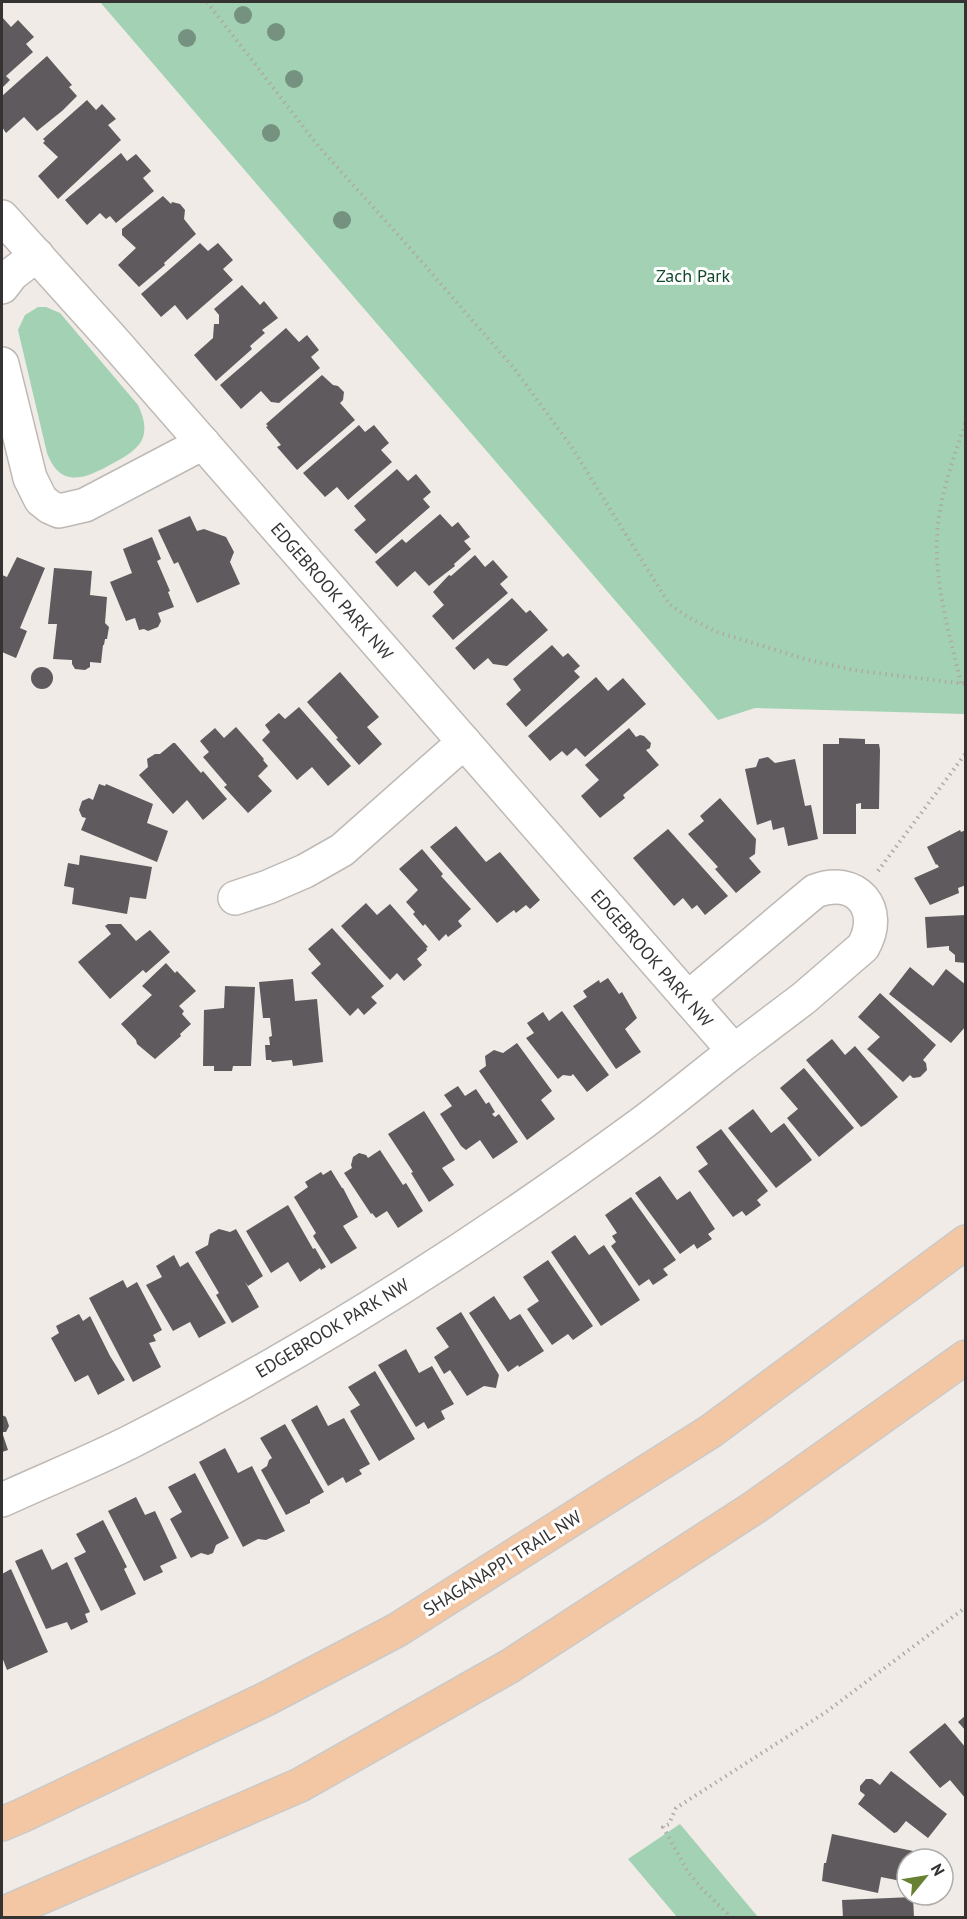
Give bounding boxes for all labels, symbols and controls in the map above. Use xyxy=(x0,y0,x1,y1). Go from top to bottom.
park label: Zach Park xyxy=(656,264,730,287)
street label: EDGEBROOK PARK NW xyxy=(266,517,398,665)
street label: EDGEBROOK PARK NW xyxy=(586,884,718,1032)
street label: EDGEBROOK PARK NW xyxy=(251,1273,413,1383)
street label: SHAGANAPPI TRAIL NW xyxy=(419,1505,585,1621)
north arrow xyxy=(895,1847,955,1907)
text: N xyxy=(927,1860,949,1879)

